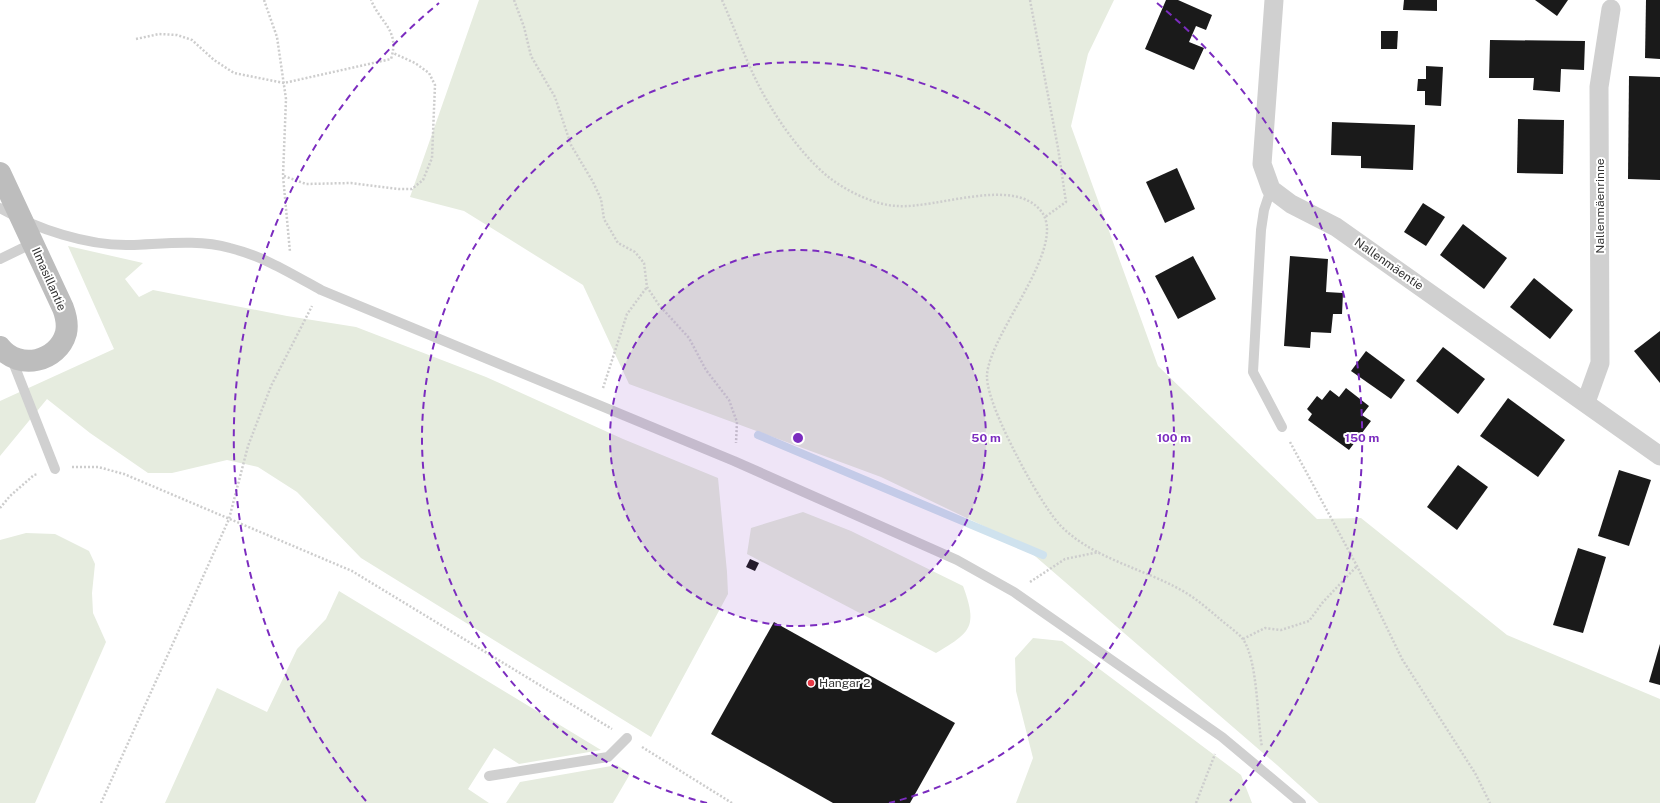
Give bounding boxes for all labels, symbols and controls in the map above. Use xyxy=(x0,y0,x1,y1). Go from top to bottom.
street label: Nallenmäenrinne xyxy=(1593,158,1607,254)
street label: Nallenmäentie xyxy=(1352,235,1426,293)
street label: Ilmasillantie xyxy=(29,245,69,313)
centre of rings xyxy=(791,431,805,445)
text: 50 m xyxy=(971,431,1001,445)
text: 100 m xyxy=(1157,431,1191,445)
text: 150 m xyxy=(1345,431,1379,445)
place label: Hangar 2 xyxy=(819,676,870,690)
marker: Hangar 2 xyxy=(806,678,816,688)

